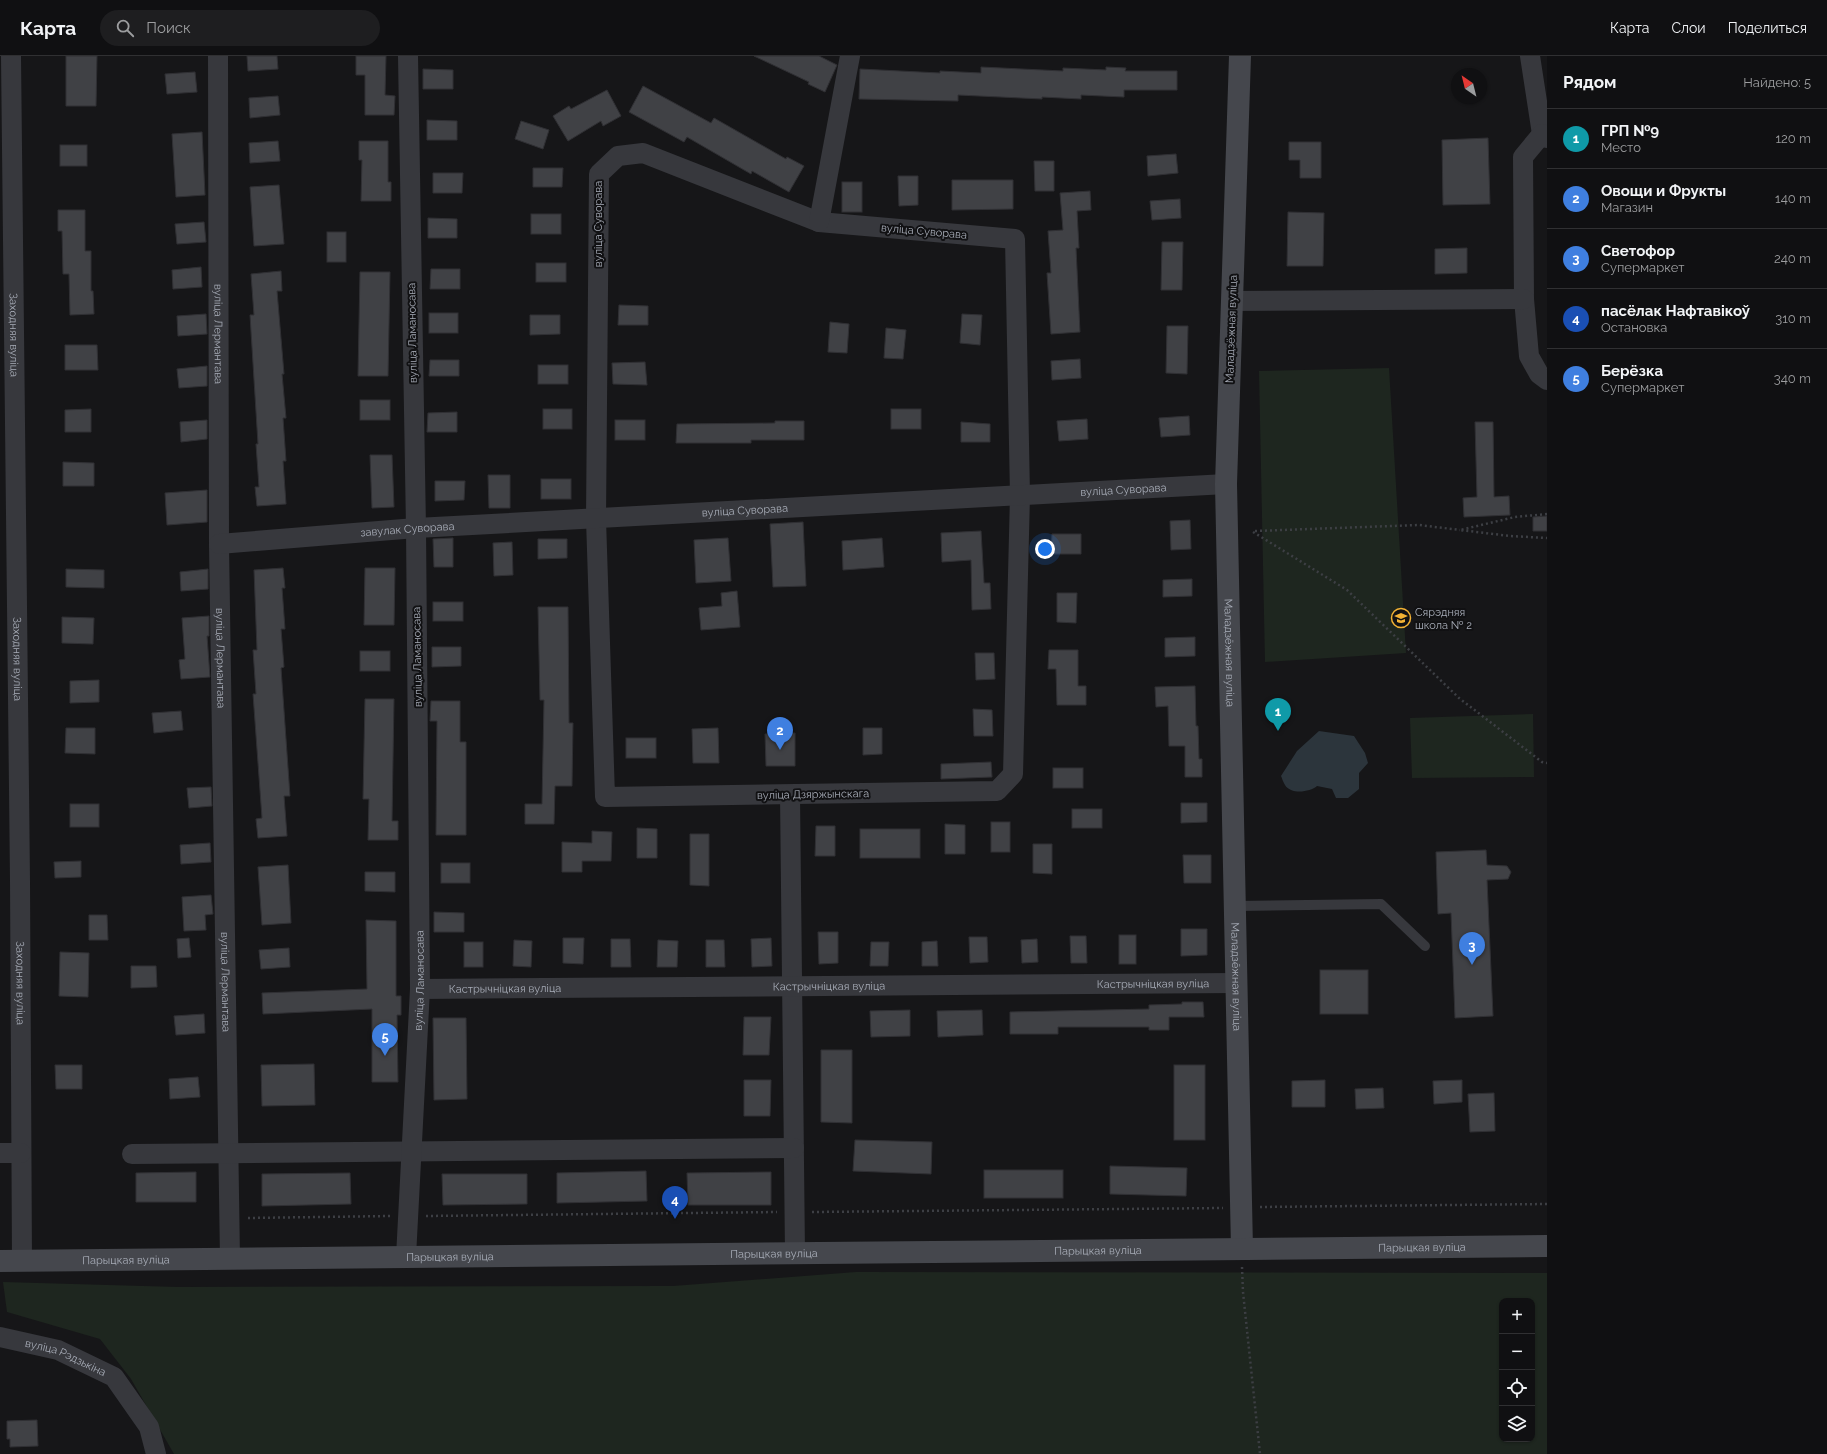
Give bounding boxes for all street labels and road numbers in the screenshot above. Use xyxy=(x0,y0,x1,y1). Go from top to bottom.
street label: вуліца Суворава xyxy=(592,181,605,267)
street label: вуліца Суворава xyxy=(880,221,967,242)
street label: Маладзёжная вуліца xyxy=(1223,275,1240,383)
street label: вуліца Ламаносава xyxy=(405,283,420,383)
street label: вуліца Лермантава xyxy=(211,284,225,384)
street label: Заходняя вуліца xyxy=(7,293,21,377)
street label: вуліца Суворава xyxy=(1080,481,1167,499)
street label: вуліца Суворава xyxy=(701,502,788,519)
street label: завулак Суворава xyxy=(360,520,455,539)
street label: Маладзёжная вуліца xyxy=(1221,598,1237,707)
street label: вуліца Ламаносава xyxy=(410,607,425,707)
street label: вуліца Лермантава xyxy=(213,608,228,708)
street label: Заходняя вуліца xyxy=(10,617,24,701)
street label: вуліца Дзяржынскага xyxy=(757,787,869,802)
street label: Маладзёжная вуліца xyxy=(1228,922,1243,1031)
street label: вуліца Ламаносава xyxy=(412,930,427,1031)
street label: вуліца Лермантава xyxy=(218,932,233,1032)
street label: Заходняя вуліца xyxy=(13,941,27,1025)
street label: Кастрычніцкая вуліца xyxy=(1097,977,1209,991)
street label: Кастрычніцкая вуліца xyxy=(773,980,885,993)
street label: Кастрычніцкая вуліца xyxy=(449,982,561,996)
street label: Парыцкая вуліца xyxy=(1378,1241,1466,1255)
street label: Парыцкая вуліца xyxy=(1054,1244,1142,1258)
street label: Парыцкая вуліца xyxy=(730,1247,818,1261)
street label: Парыцкая вуліца xyxy=(406,1250,494,1264)
street label: Парыцкая вуліца xyxy=(82,1253,170,1267)
street label: вуліца Рэдзькіна xyxy=(24,1337,108,1379)

